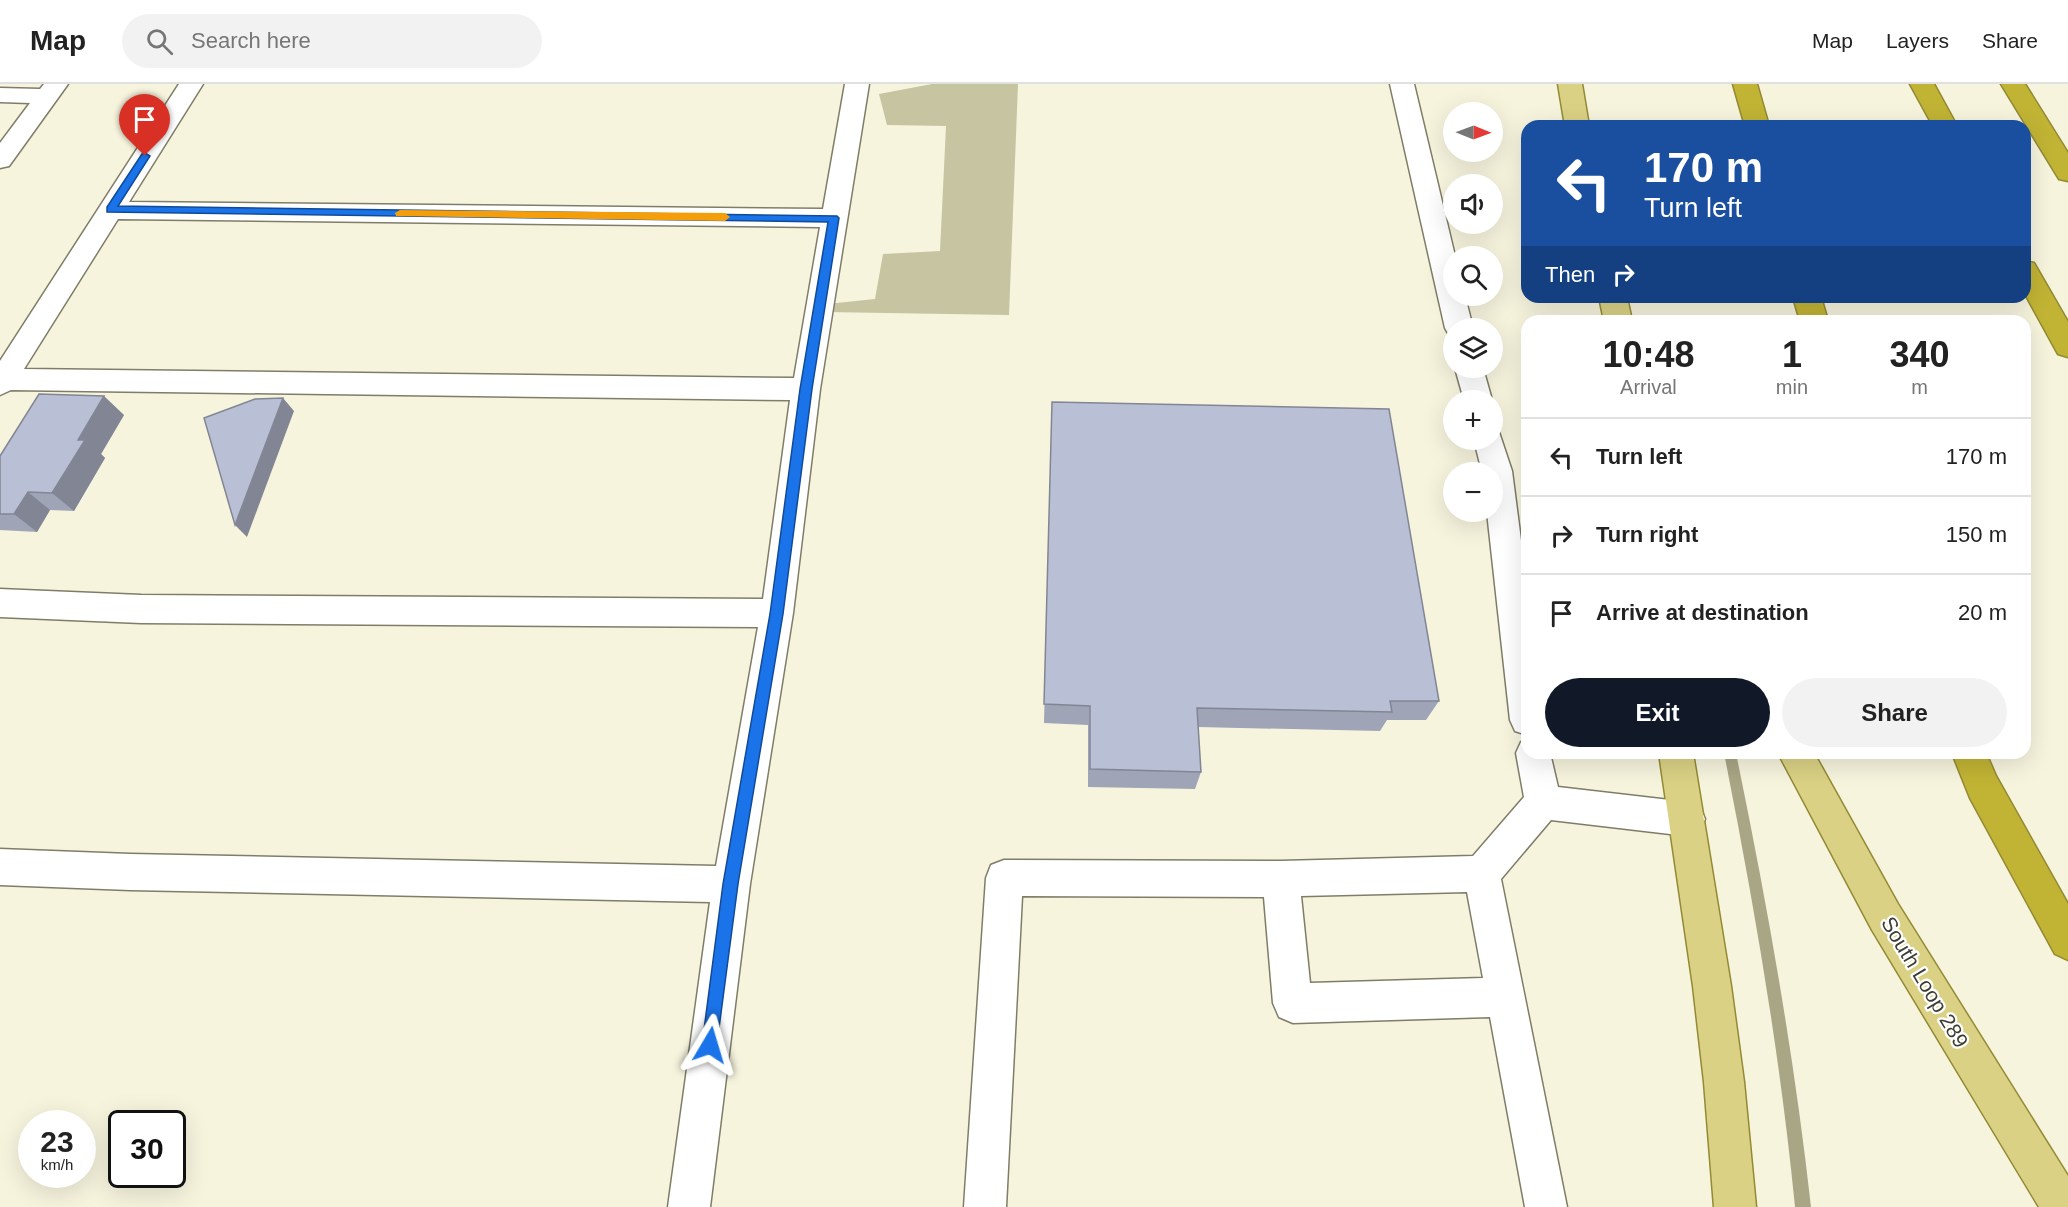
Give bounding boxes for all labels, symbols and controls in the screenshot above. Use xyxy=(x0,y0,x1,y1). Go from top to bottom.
search box xyxy=(122,14,542,68)
text: Map xyxy=(30,25,86,56)
icon: search xyxy=(143,25,176,58)
text: Search here xyxy=(191,28,311,53)
text: Map xyxy=(1812,29,1853,52)
text: Layers xyxy=(1886,29,1949,52)
text: Share xyxy=(1982,29,2038,52)
pin xyxy=(119,94,170,156)
north arrow xyxy=(1443,102,1503,162)
map controls xyxy=(1443,102,1503,522)
icon: arrive xyxy=(128,103,161,136)
icon: left xyxy=(1545,144,1623,222)
text: 170 m xyxy=(1644,144,1763,191)
button: sound xyxy=(1443,174,1503,234)
text: Turn left xyxy=(1644,193,1742,223)
button: search xyxy=(1443,246,1503,306)
icon: right xyxy=(1607,258,1640,291)
text: Then xyxy=(1545,262,1595,287)
button: layers xyxy=(1443,318,1503,378)
text: 10:48 xyxy=(1602,334,1694,375)
text: 1 xyxy=(1782,334,1802,375)
text: 340 xyxy=(1889,334,1950,375)
text: Arrival xyxy=(1620,376,1677,398)
text: min xyxy=(1776,376,1808,398)
text: m xyxy=(1911,376,1928,398)
button: + xyxy=(1443,390,1503,450)
icon: left xyxy=(1545,441,1578,474)
text: Turn left xyxy=(1596,444,1682,469)
text: 170 m xyxy=(1946,444,2007,469)
button: − xyxy=(1443,462,1503,522)
icon: right xyxy=(1545,519,1578,552)
text: Turn right xyxy=(1596,522,1698,547)
text: 150 m xyxy=(1946,522,2007,547)
icon: arrive xyxy=(1545,597,1578,630)
text: Arrive at destination xyxy=(1596,600,1809,625)
text: 20 m xyxy=(1958,600,2007,625)
button: Exit xyxy=(1545,678,1770,747)
button: Share xyxy=(1782,678,2007,747)
street label: South Loop 289 xyxy=(1877,913,1973,1051)
position arrow xyxy=(678,1013,742,1077)
speed limit sign: 30 xyxy=(108,1110,186,1188)
text: 23 xyxy=(40,1125,74,1158)
text: km/h xyxy=(41,1156,73,1173)

